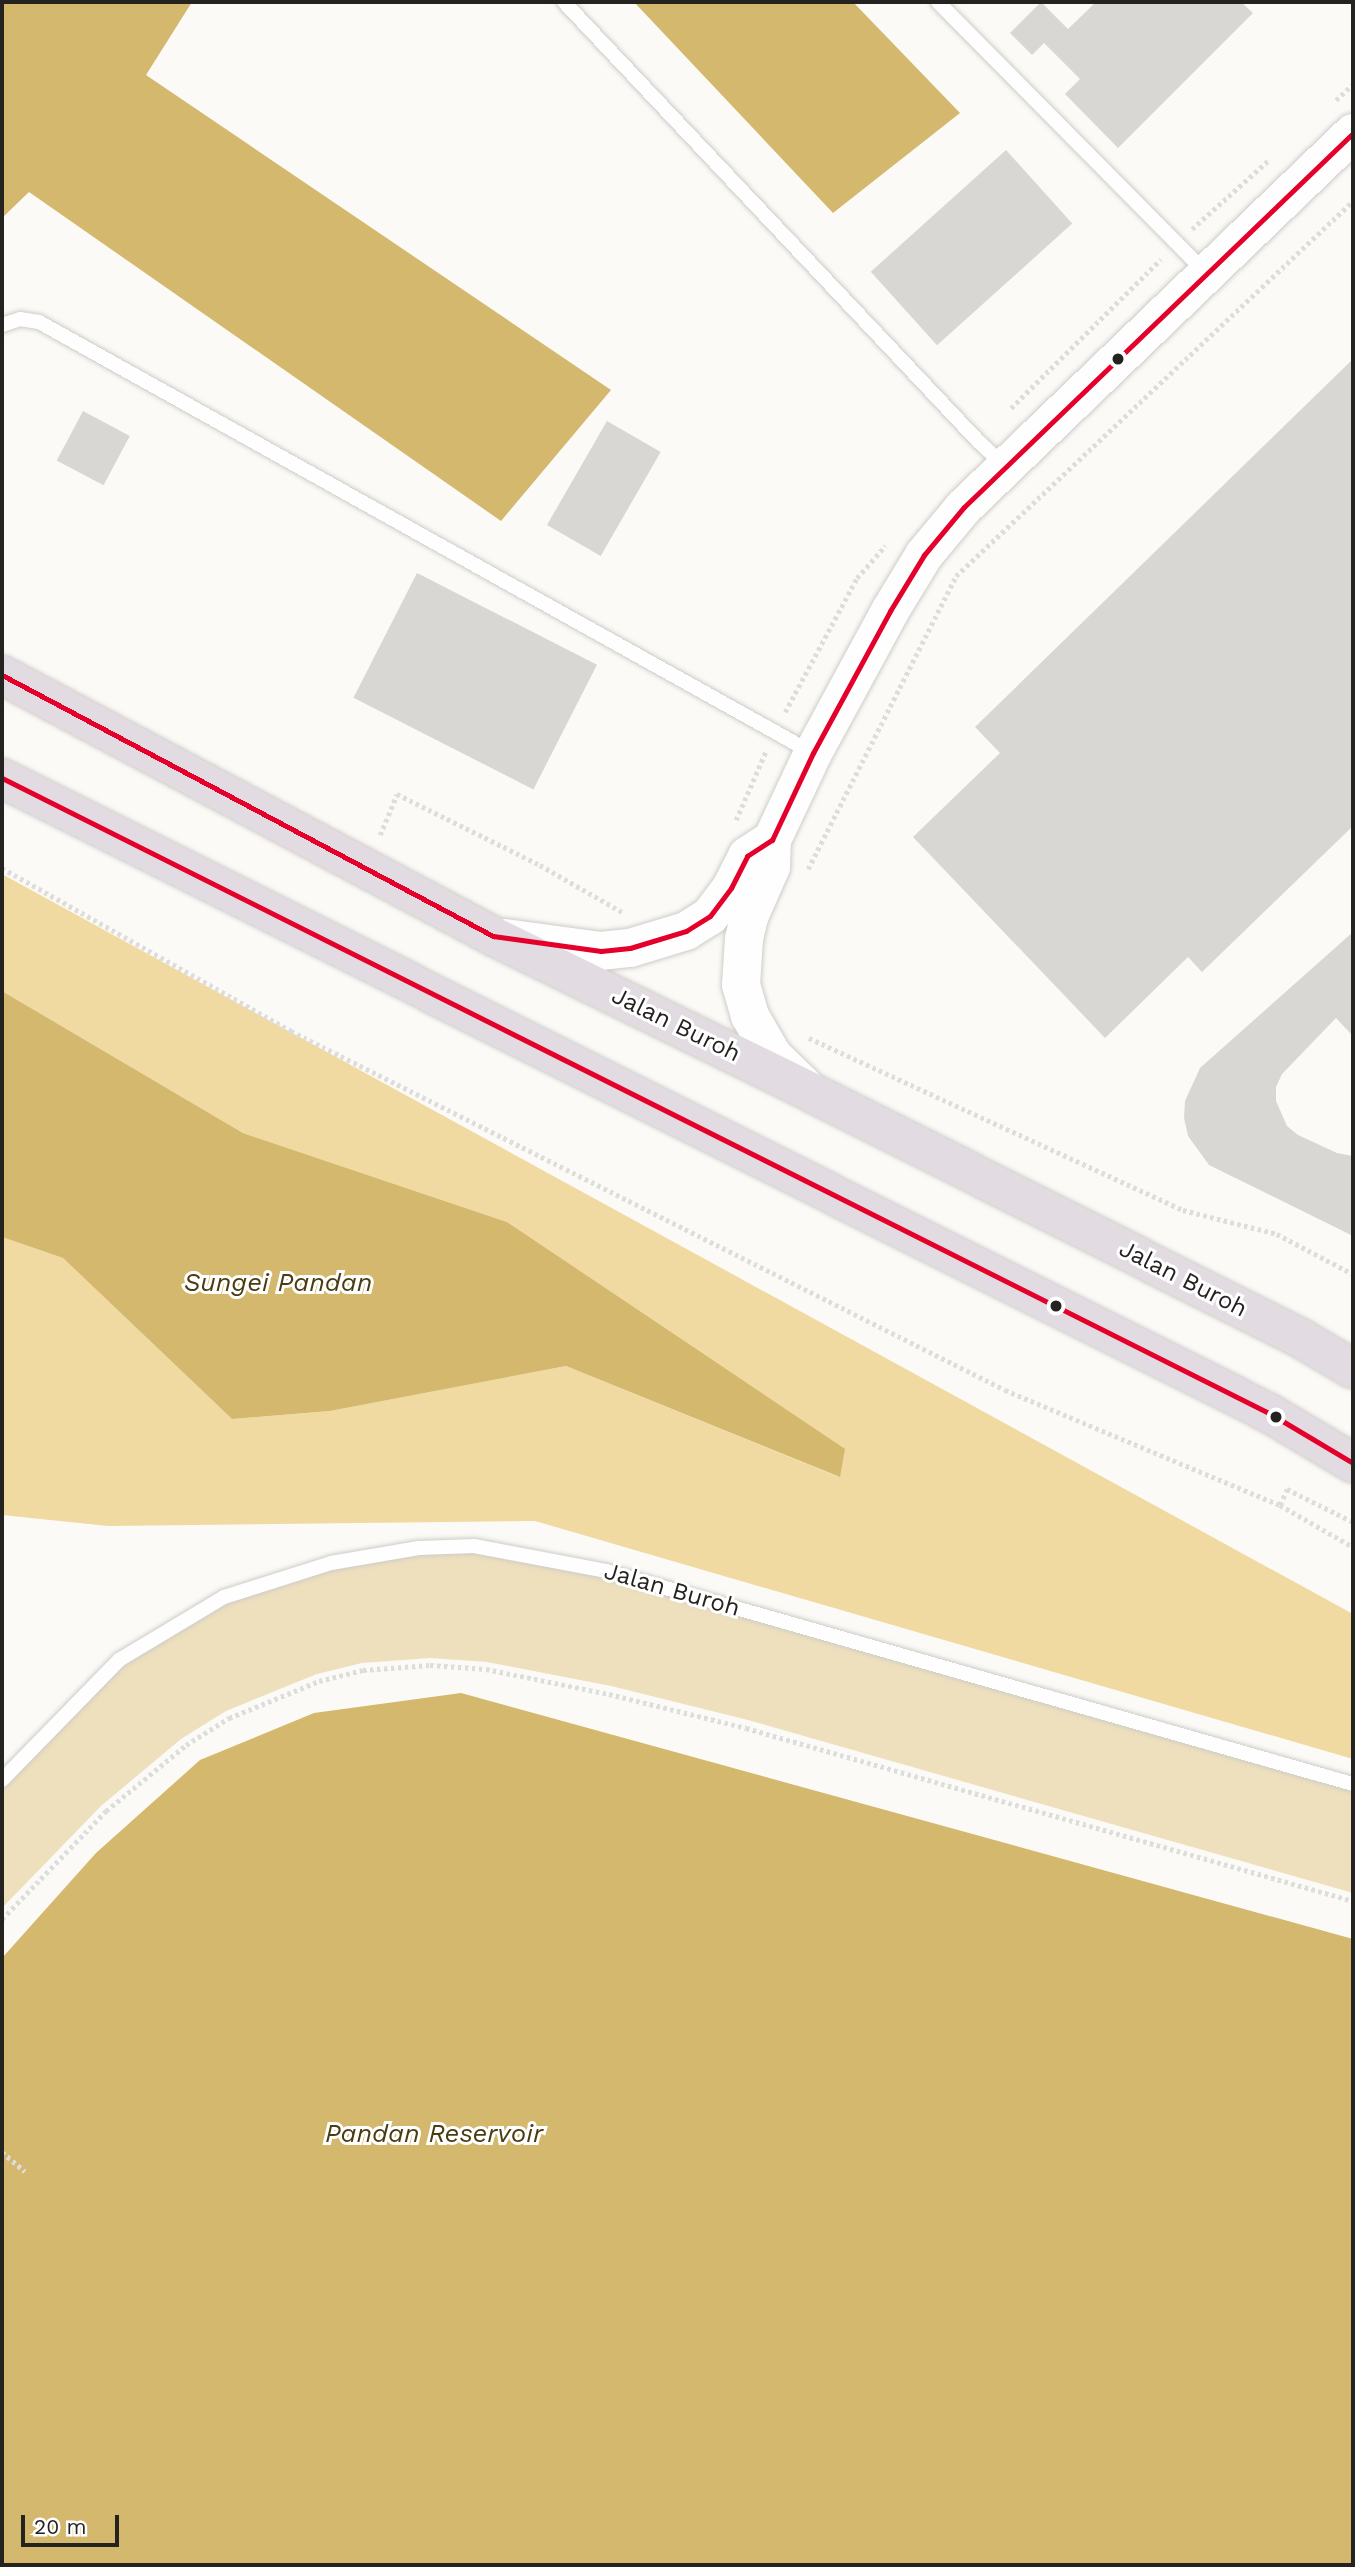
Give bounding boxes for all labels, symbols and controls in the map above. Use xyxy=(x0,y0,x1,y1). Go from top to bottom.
unlabelled marker xyxy=(1111,352,1125,366)
street label: Jalan Buroh xyxy=(607,981,745,1069)
street label: Jalan Buroh xyxy=(1114,1234,1252,1324)
water label: Sungei Pandan xyxy=(184,1267,372,1299)
unlabelled marker xyxy=(1049,1299,1063,1313)
unlabelled marker xyxy=(1269,1410,1283,1424)
street label: Jalan Buroh xyxy=(601,1557,743,1623)
water label: Pandan Reservoir xyxy=(325,2118,543,2150)
scale bar xyxy=(24,2500,122,2544)
text: 20 m xyxy=(34,2514,86,2539)

